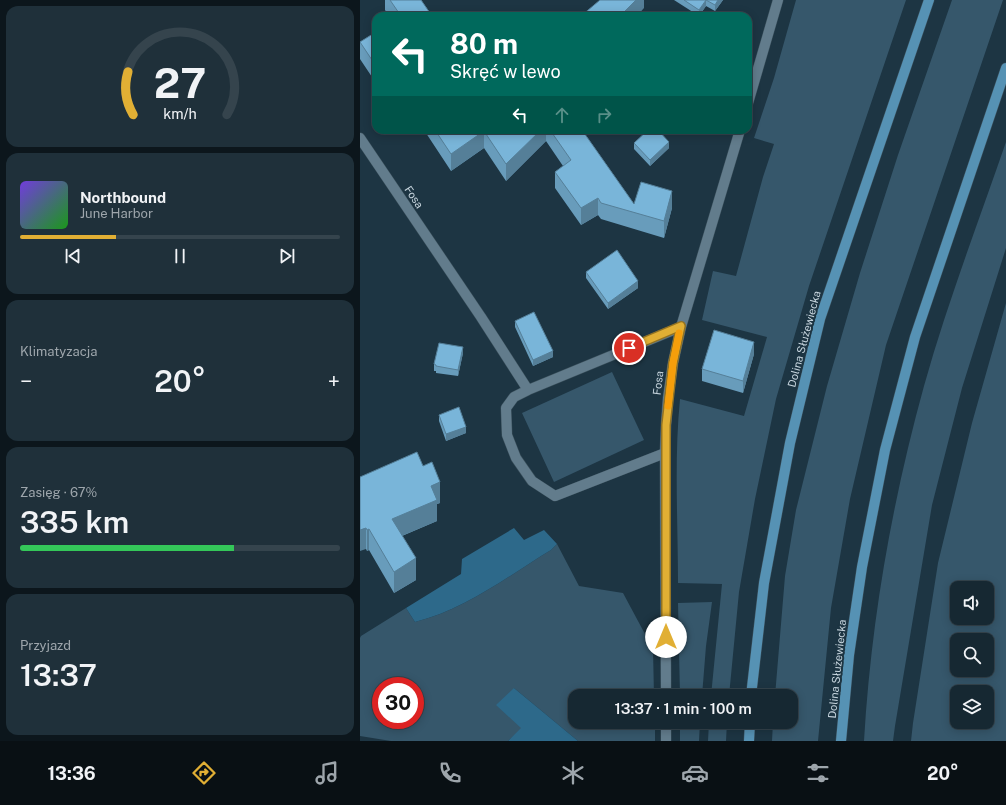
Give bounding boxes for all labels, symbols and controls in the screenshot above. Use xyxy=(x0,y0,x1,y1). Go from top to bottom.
text: 80 m xyxy=(450,27,518,60)
icon: left xyxy=(384,28,436,80)
text: 27 xyxy=(154,57,206,106)
text: Skręć w lewo xyxy=(450,61,561,82)
text: km/h xyxy=(163,104,197,121)
icon: left xyxy=(509,104,531,126)
icon: ahead xyxy=(551,104,573,126)
icon: right xyxy=(593,104,615,126)
street label: Fosa xyxy=(402,184,426,210)
text: Northbound xyxy=(80,189,166,206)
text: June Harbor xyxy=(80,206,153,221)
icon: previous xyxy=(62,245,84,267)
icon: pause xyxy=(169,245,191,267)
icon: next xyxy=(276,245,298,267)
street label: Dolina Służewiecka xyxy=(785,289,823,389)
pin xyxy=(612,331,646,365)
icon: arrive xyxy=(618,337,640,359)
text: Klimatyzacja xyxy=(20,344,97,359)
text: 20° xyxy=(154,363,206,399)
text: − xyxy=(20,368,32,394)
text: + xyxy=(328,368,340,394)
street label: Fosa xyxy=(651,370,665,396)
text: Zasięg · 67% xyxy=(20,485,97,500)
text: 335 km xyxy=(20,504,129,540)
map controls xyxy=(950,581,994,729)
button: sound xyxy=(950,581,994,625)
position arrow xyxy=(645,616,687,658)
street label: Dolina Służewiecka xyxy=(826,619,848,719)
button: search xyxy=(950,633,994,677)
text: Przyjazd xyxy=(20,638,71,653)
text: 13:37 xyxy=(20,657,97,693)
speed limit sign: 30 xyxy=(372,677,424,729)
button: layers xyxy=(950,685,994,729)
text: 13:37 · 1 min · 100 m xyxy=(614,700,752,717)
icon: directions xyxy=(190,759,218,787)
icon: music xyxy=(313,759,341,787)
icon: phone xyxy=(436,759,464,787)
icon: climate xyxy=(559,759,587,787)
icon: car xyxy=(681,759,709,787)
icon: filters xyxy=(804,759,832,787)
text: 13:36 xyxy=(47,763,96,784)
text: 20° xyxy=(927,763,959,784)

